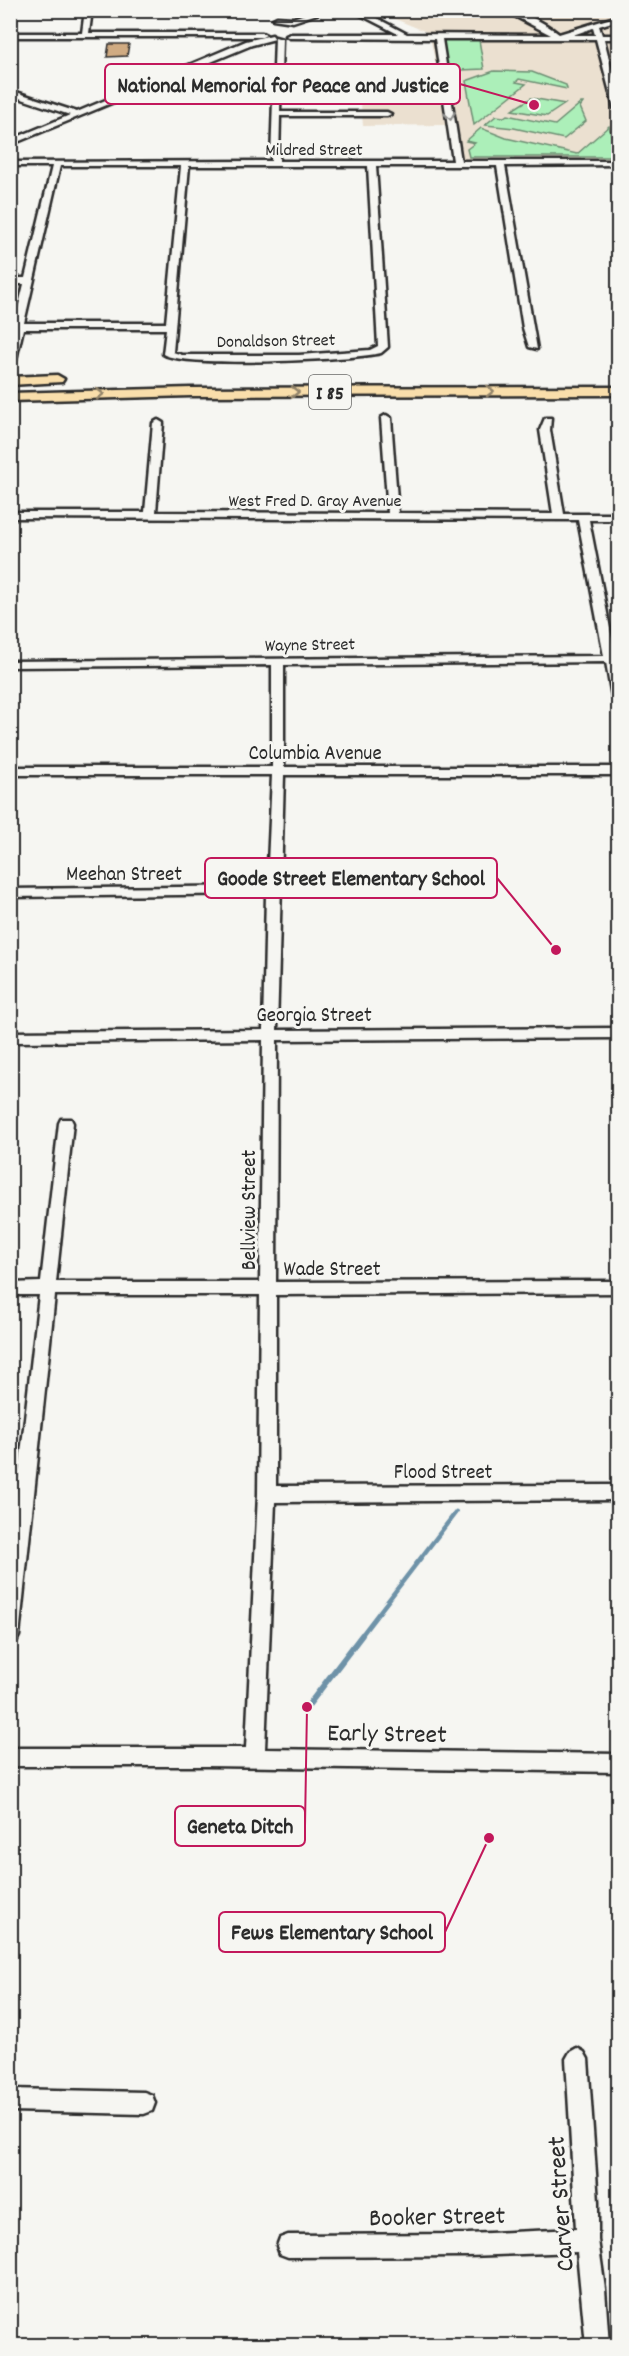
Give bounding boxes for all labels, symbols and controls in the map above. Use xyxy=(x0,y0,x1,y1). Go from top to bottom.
callout: National Memorial for Peace and Justice xyxy=(105,64,460,104)
text: National Memorial for Peace and Justice xyxy=(117,72,449,103)
one-way arrow xyxy=(443,111,455,121)
street label: Mildred Street xyxy=(265,139,363,164)
street label: Donaldson Street xyxy=(217,329,336,356)
road number: I 85 xyxy=(309,375,351,409)
one-way arrow xyxy=(486,385,495,397)
one-way arrow xyxy=(291,386,300,398)
one-way arrow xyxy=(96,388,105,400)
street label: West Fred D. Gray Avenue xyxy=(228,490,402,515)
street label: Wayne Street xyxy=(265,633,356,660)
street label: Columbia Avenue xyxy=(248,740,382,770)
callout: Goode Street Elementary School xyxy=(205,858,497,898)
street label: Meehan Street xyxy=(66,861,182,891)
text: Goode Street Elementary School xyxy=(217,865,486,896)
street label: Georgia Street xyxy=(256,1002,372,1032)
street label: Bellview Street xyxy=(236,1150,266,1270)
street label: Wade Street xyxy=(284,1256,381,1286)
street label: Flood Street xyxy=(394,1459,493,1489)
street label: Early Street xyxy=(327,1716,447,1755)
callout: Geneta Ditch xyxy=(175,1806,305,1846)
text: Geneta Ditch xyxy=(187,1813,293,1844)
callout: Fews Elementary School xyxy=(219,1912,445,1952)
text: Fews Elementary School xyxy=(231,1919,434,1950)
street label: Carver Street xyxy=(539,2134,586,2273)
street label: Booker Street xyxy=(369,2199,506,2238)

